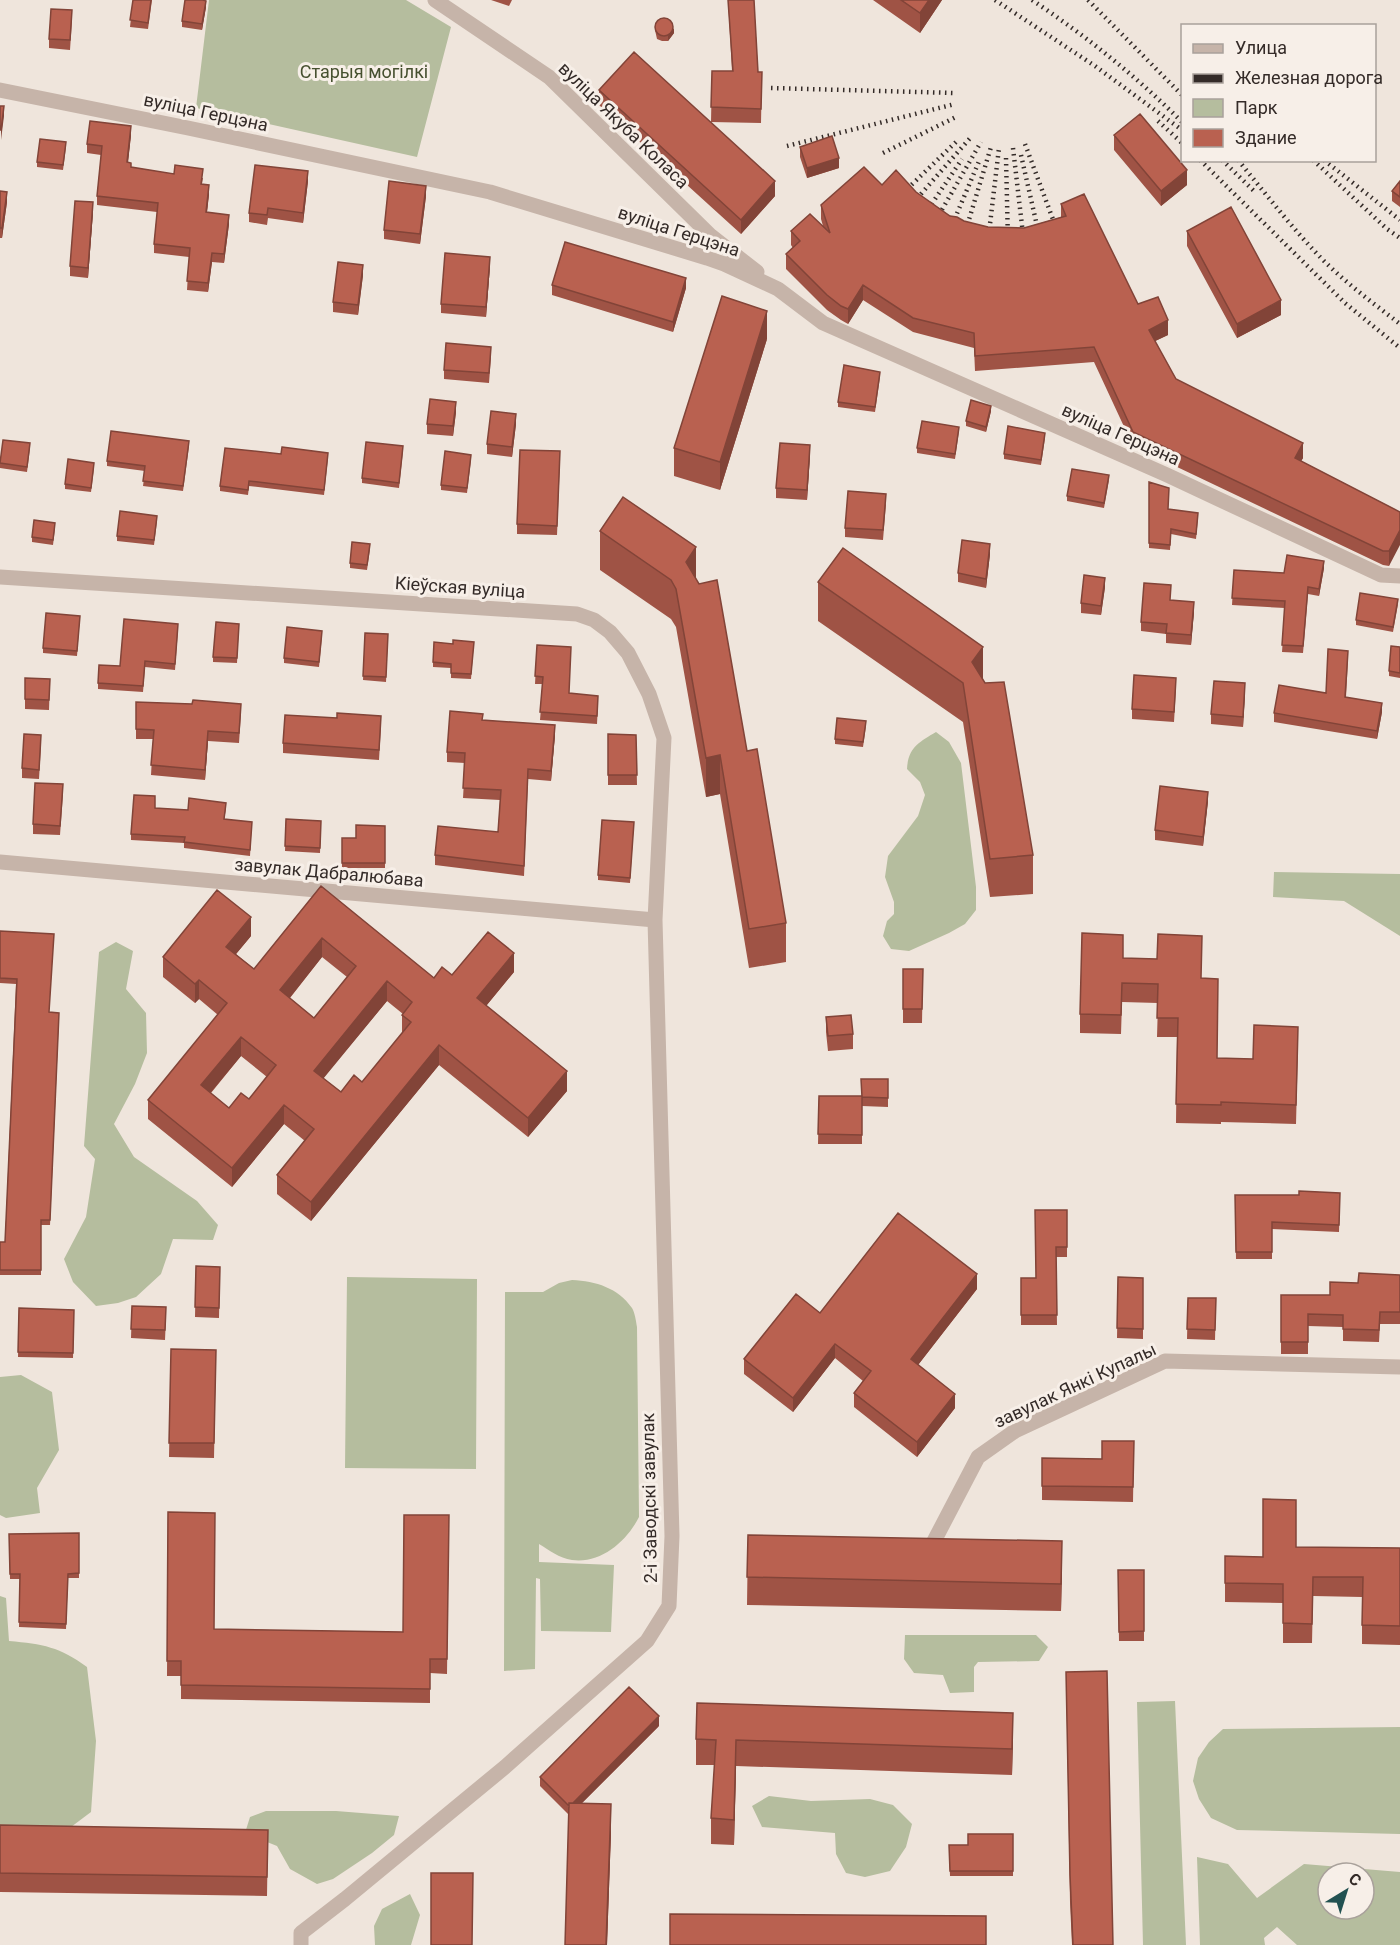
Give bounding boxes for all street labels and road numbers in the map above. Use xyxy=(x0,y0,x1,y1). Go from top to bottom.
street label: вуліца Якуба Коласа xyxy=(555,57,693,193)
street label: вуліца Герцэна xyxy=(142,89,270,135)
street label: вуліца Герцэна xyxy=(616,201,742,261)
street label: вуліца Герцэна xyxy=(1059,399,1183,469)
street label: Кіеўская вуліца xyxy=(394,572,526,602)
street label: завулак Дабралюбава xyxy=(234,853,424,891)
street label: завулак Янкі Купалы xyxy=(991,1338,1159,1432)
street label: 2-і Заводскі завулак xyxy=(637,1412,661,1583)

